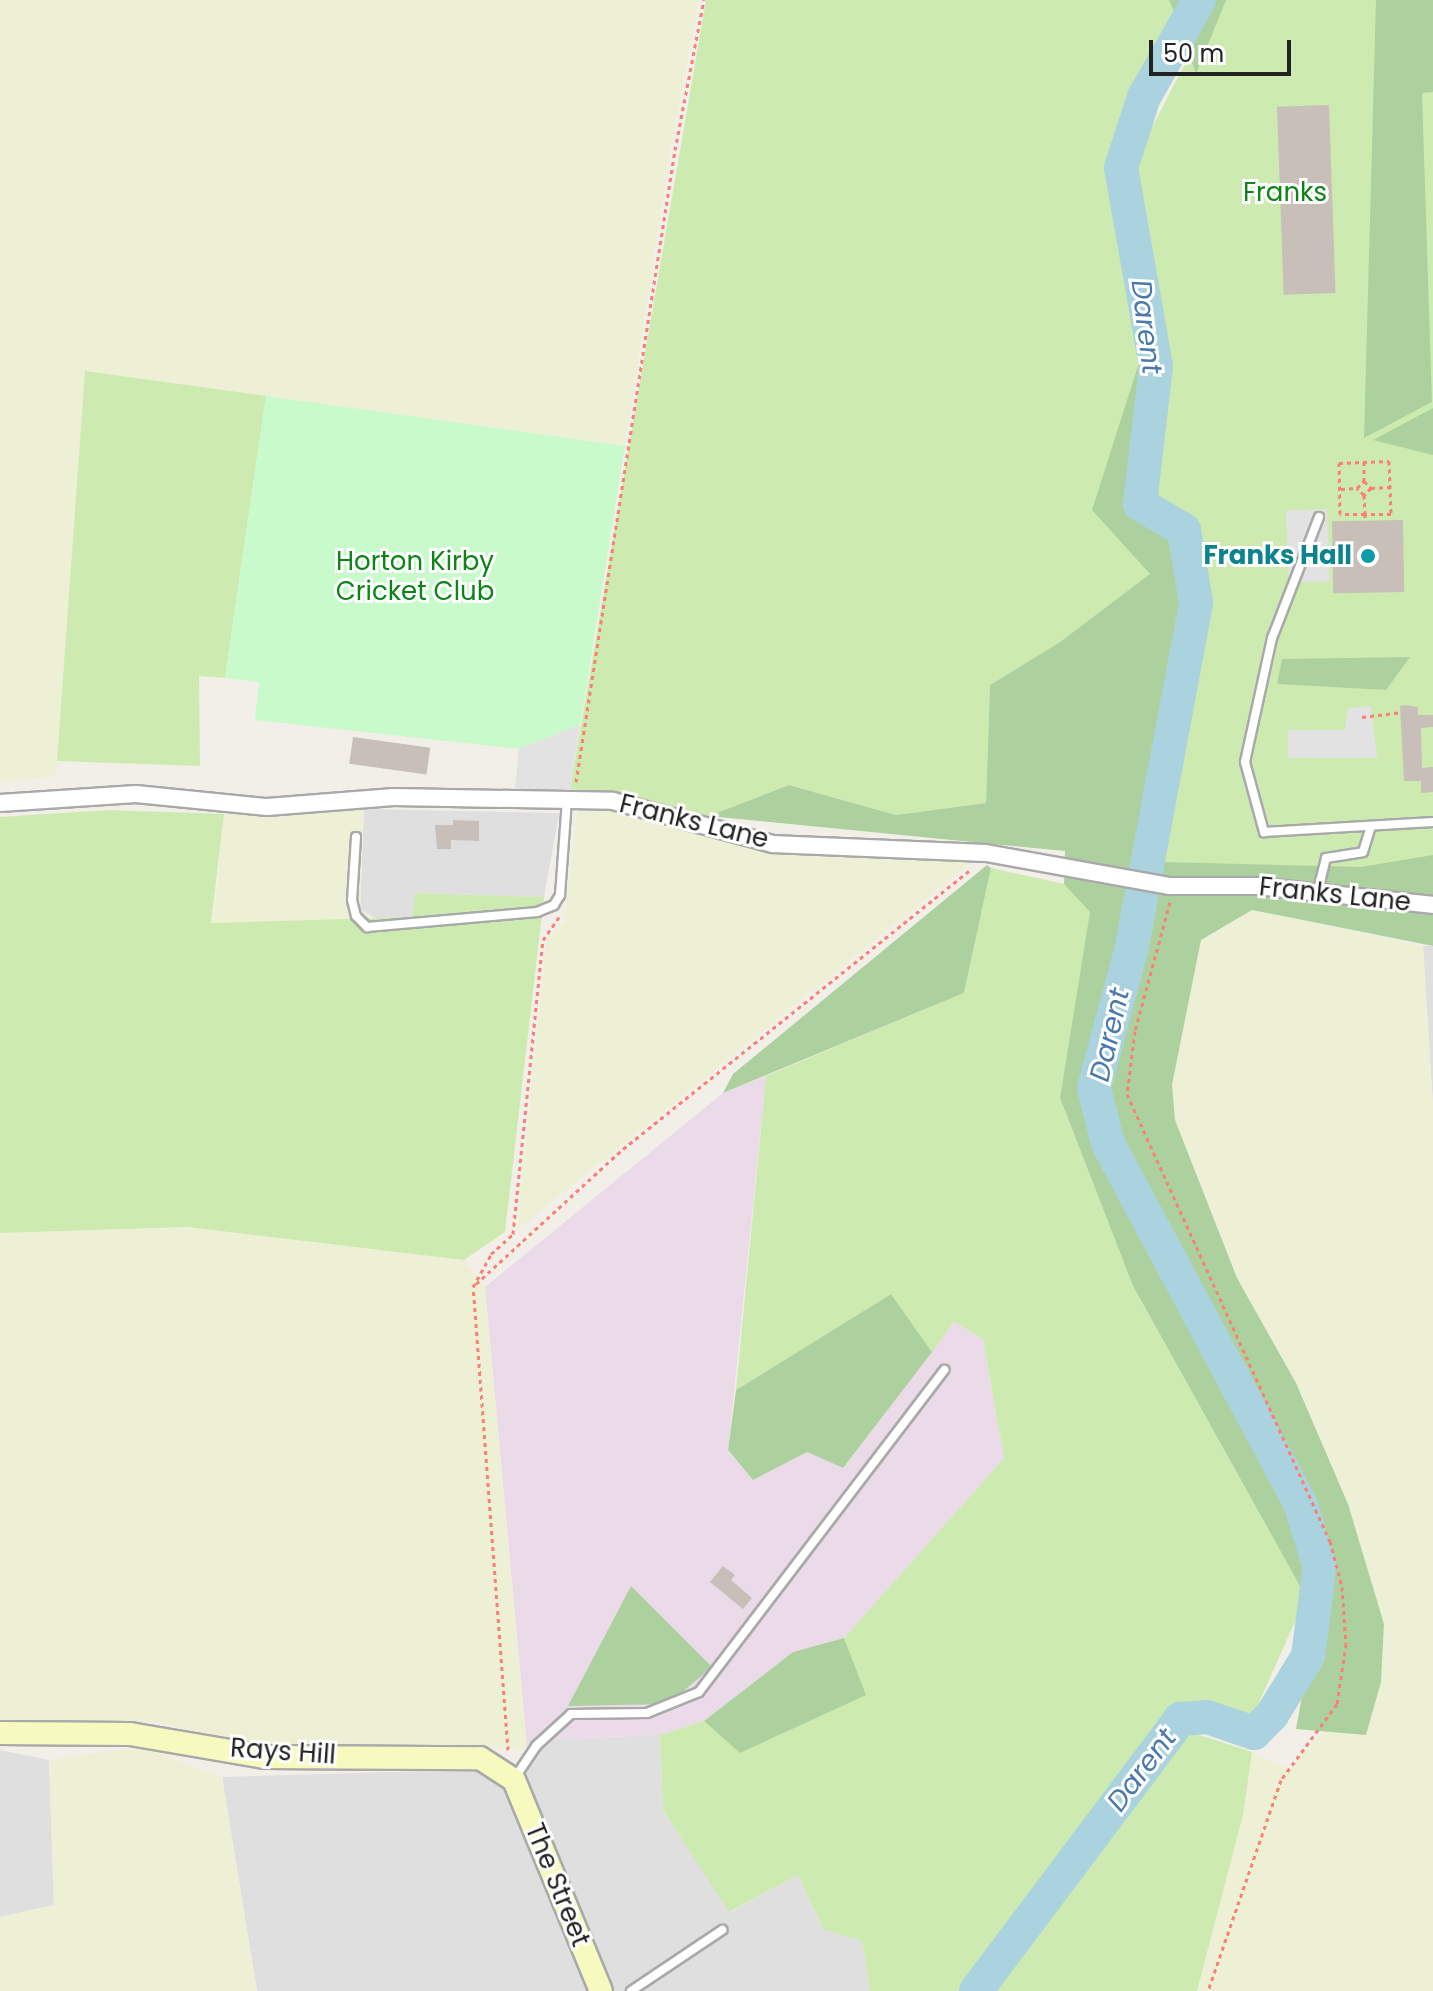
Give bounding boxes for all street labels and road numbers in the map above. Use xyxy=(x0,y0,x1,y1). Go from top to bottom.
street label: Franks Lane xyxy=(616,788,772,856)
street label: Franks Lane xyxy=(1258,872,1412,918)
street label: Rays Hill xyxy=(229,1733,337,1771)
street label: The Street xyxy=(518,1819,596,1951)

